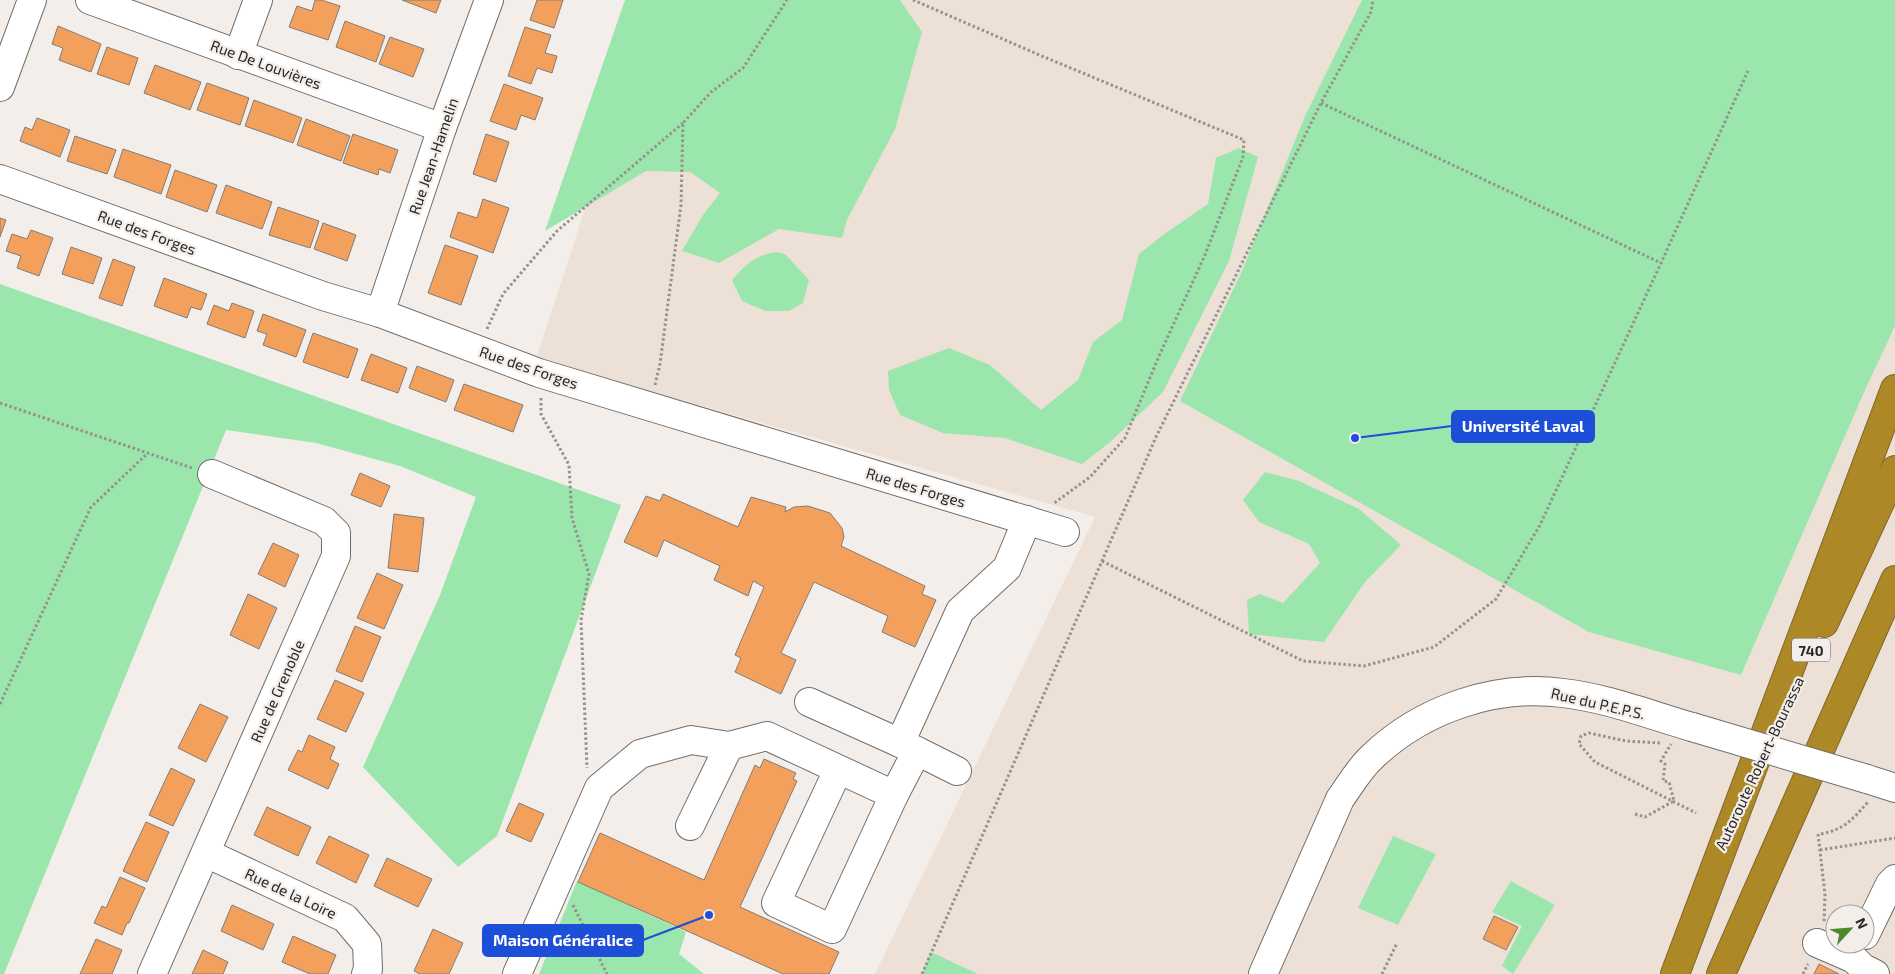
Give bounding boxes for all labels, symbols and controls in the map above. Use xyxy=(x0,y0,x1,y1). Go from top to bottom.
street label: Rue De Louvières xyxy=(208,36,324,92)
street label: Rue Jean-Hamelin xyxy=(405,95,461,217)
street label: Rue des Forges xyxy=(95,206,199,258)
street label: Rue des Forges xyxy=(477,342,581,392)
callout: Université Laval xyxy=(1452,411,1594,442)
text: Université Laval xyxy=(1462,416,1585,435)
street label: Rue des Forges xyxy=(864,463,968,511)
street label: Rue de Grenoble xyxy=(246,637,308,745)
road number: 740 xyxy=(1792,638,1830,662)
street label: Autoroute Robert-Bourassa xyxy=(1711,674,1807,852)
street label: Rue du P.E.P.S. xyxy=(1549,683,1647,723)
street label: Rue de la Loire xyxy=(242,864,340,922)
north arrow xyxy=(1825,904,1875,954)
text: N xyxy=(1852,915,1872,931)
callout: Maison Généralice xyxy=(483,925,643,956)
text: Maison Généralice xyxy=(493,930,633,949)

